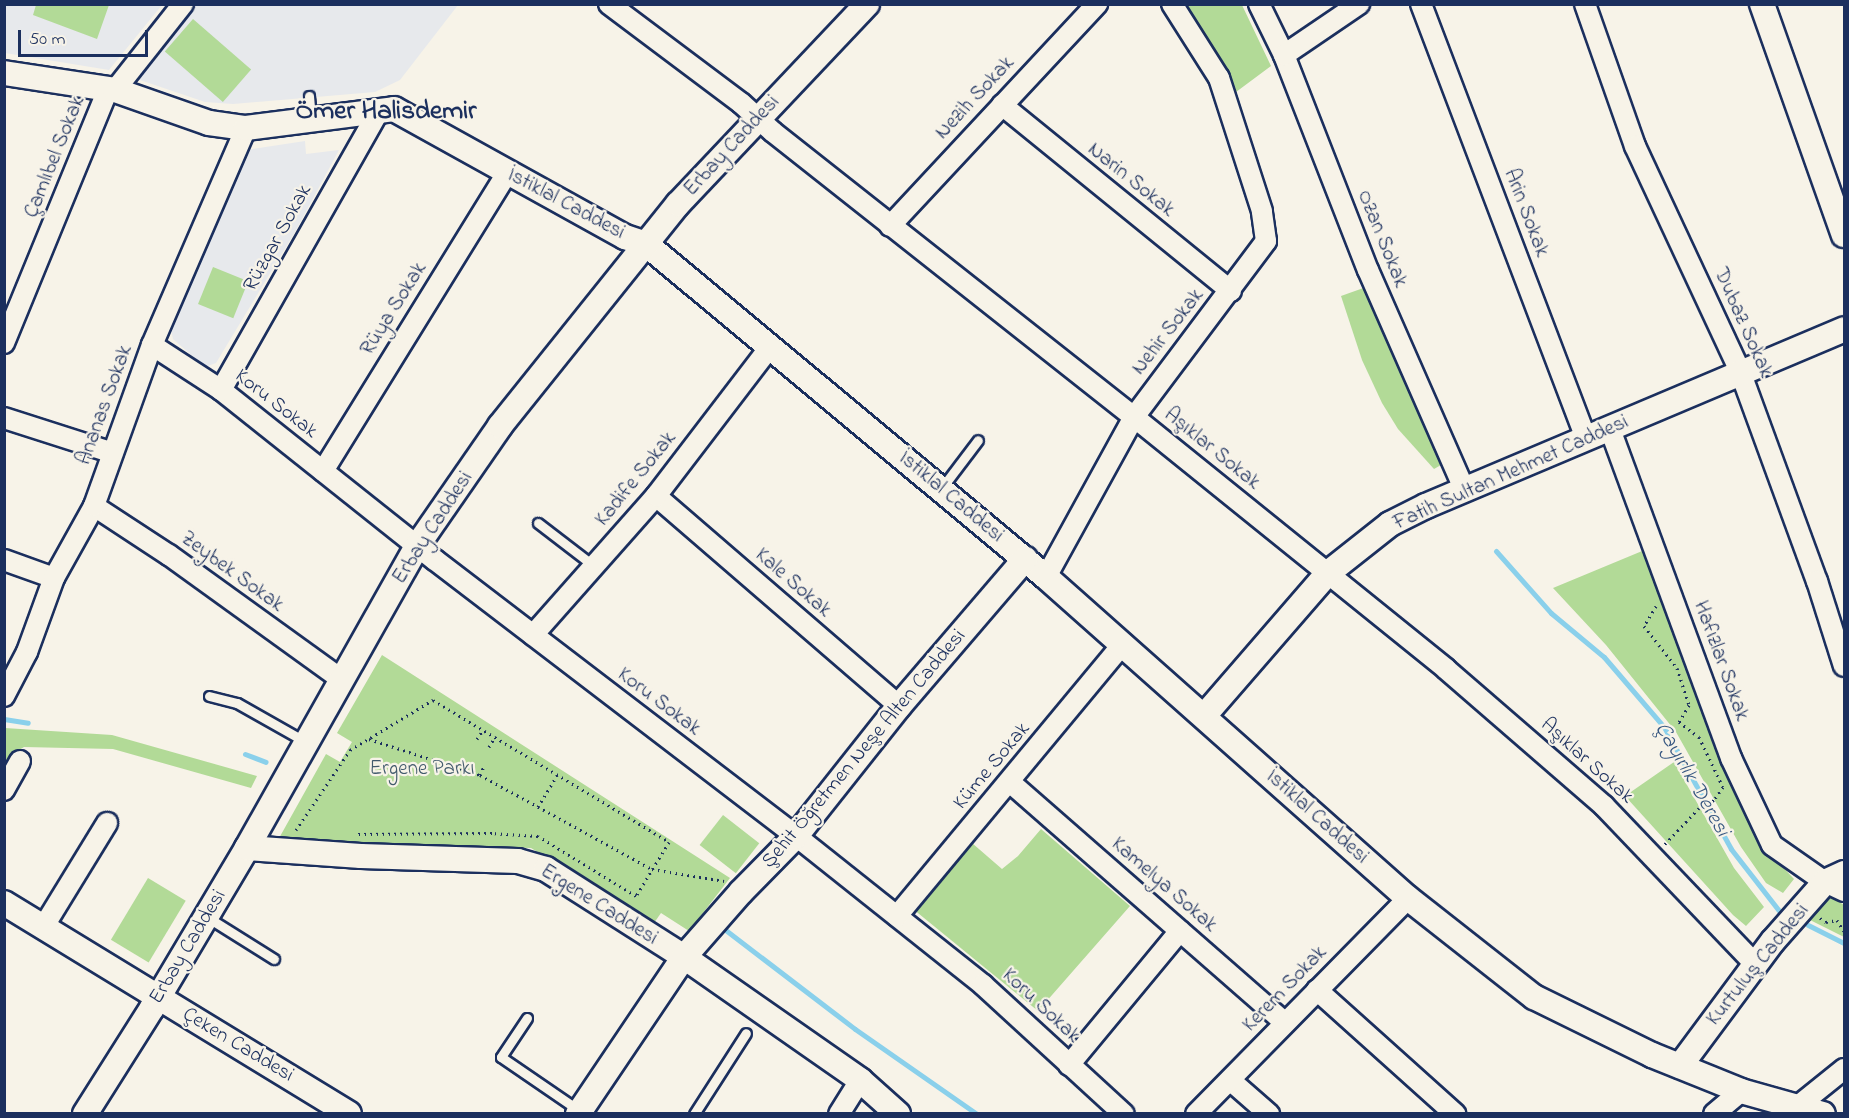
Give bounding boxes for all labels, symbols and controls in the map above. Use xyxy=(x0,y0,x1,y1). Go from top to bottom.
scale bar xyxy=(21,18,152,56)
text: 50 m xyxy=(29,27,66,53)
street label: Nezih Sokak xyxy=(930,51,1020,145)
street label: Erbay Caddesi xyxy=(679,90,785,202)
street label: Çamlıbel Sokak xyxy=(19,92,91,222)
district label: Ömer Halisdemir xyxy=(296,96,476,128)
street label: Narin Sokak xyxy=(1082,137,1180,223)
street label: İstiklal Caddesi xyxy=(503,162,629,246)
street label: Arin Sokak xyxy=(1498,165,1554,261)
street label: Rüzgar Sokak xyxy=(238,180,318,296)
street label: Ozan Sokak xyxy=(1351,187,1413,291)
street label: Rüya Sokak xyxy=(355,258,433,360)
street label: Dubaz Sokak xyxy=(1708,264,1778,382)
street label: Nehir Sokak xyxy=(1126,284,1210,380)
street label: Ananas Sokak xyxy=(72,342,138,468)
street label: Koru Sokak xyxy=(230,364,322,444)
street label: Aşıklar Sokak xyxy=(1159,402,1265,496)
street label: Fatih Sultan Mehmet Caddesi xyxy=(1390,410,1632,536)
street label: Kadife Sokak xyxy=(590,426,682,532)
street label: İstiklal Caddesi xyxy=(893,446,1009,548)
street label: Erbay Caddesi xyxy=(387,467,479,589)
street label: Zeybek Sokak xyxy=(175,526,289,618)
street label: Kale Sokak xyxy=(750,543,836,623)
street label: Hafızlar Sokak xyxy=(1688,597,1754,725)
street label: Şehit Öğretmen Neşe Alten Caddesi xyxy=(757,624,971,874)
street label: Koru Sokak xyxy=(612,662,706,742)
street label: Aşıklar Sokak xyxy=(1535,713,1639,809)
street label: Küme Sokak xyxy=(948,717,1036,815)
water label: Çayırlık Deresi xyxy=(1648,718,1734,842)
park label: Ergene Parkı xyxy=(370,756,474,782)
street label: İstiklal Caddesi xyxy=(1260,764,1374,870)
street label: Kamelya Sokak xyxy=(1106,832,1222,938)
street label: Ergene Caddesi xyxy=(536,859,662,951)
street label: Erbay Caddesi xyxy=(144,885,232,1009)
street label: Kurtuluş Caddesi xyxy=(1701,899,1815,1031)
street label: Kerem Sokak xyxy=(1238,940,1332,1038)
street label: Koru Sokak xyxy=(996,963,1086,1049)
street label: Çeken Caddesi xyxy=(178,1002,298,1088)

